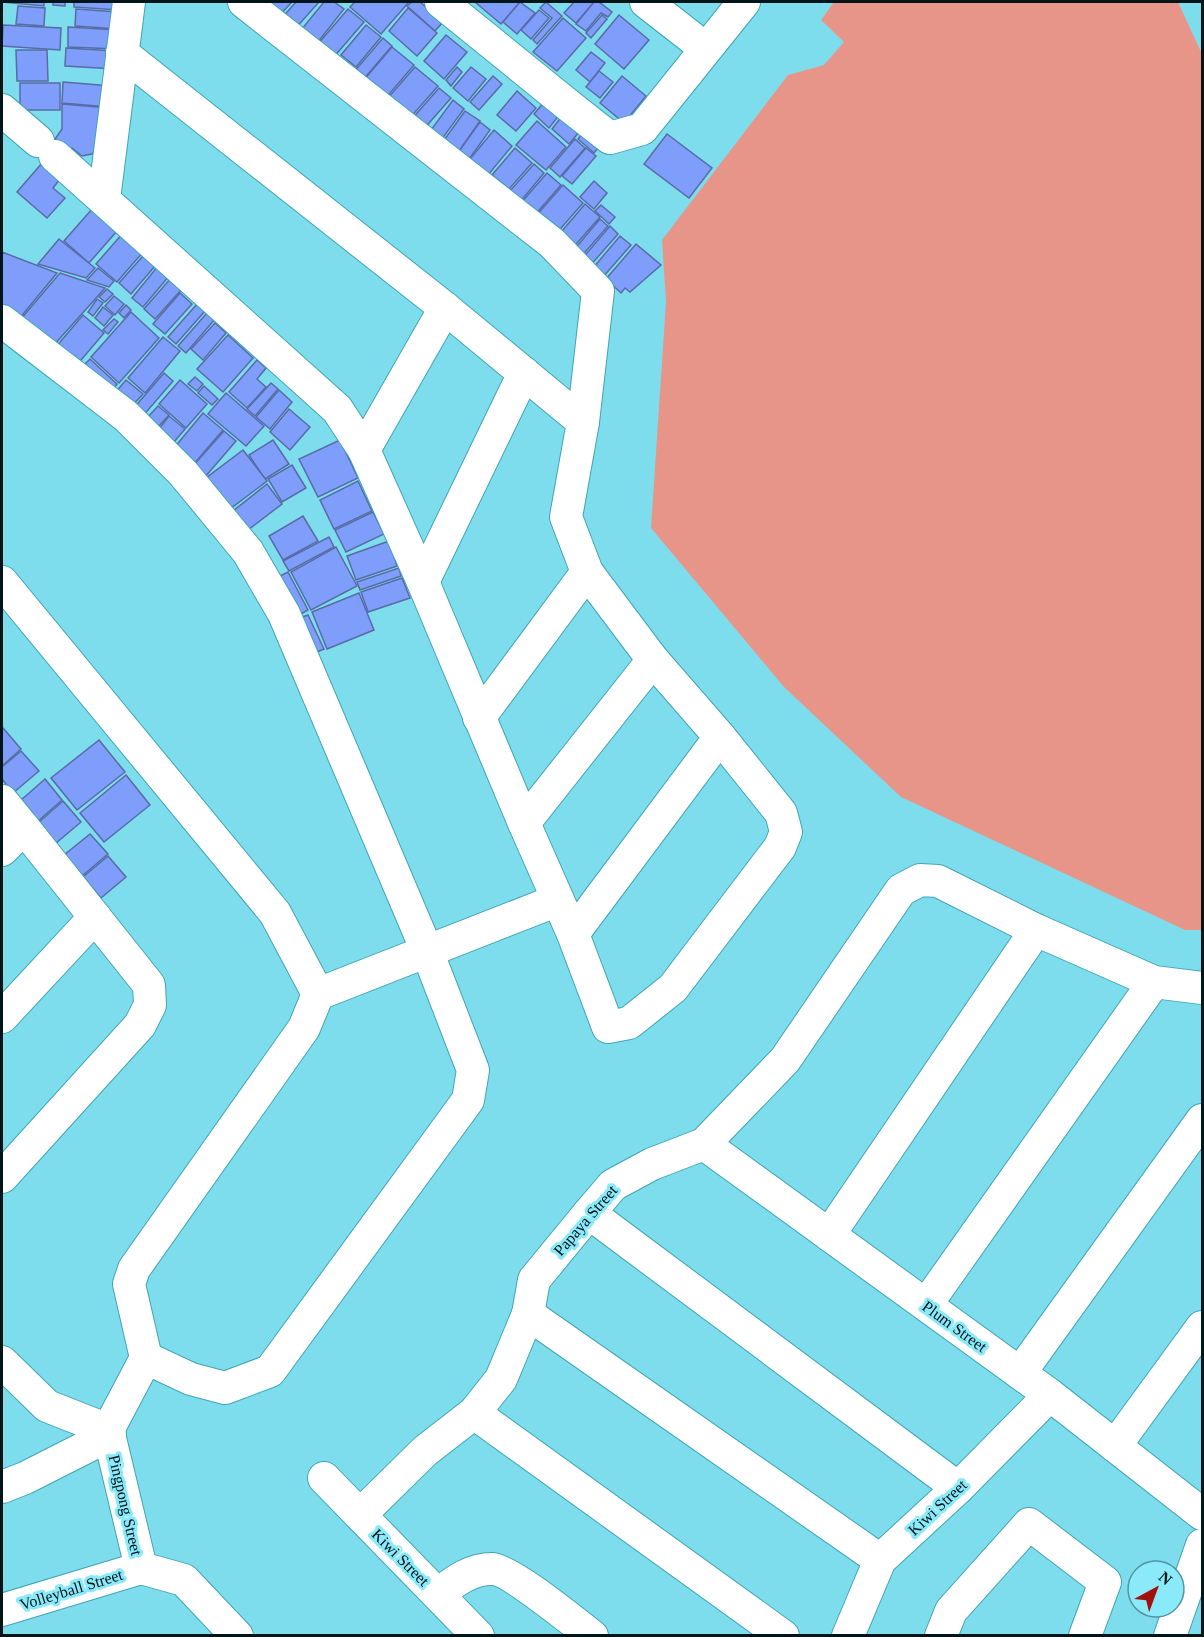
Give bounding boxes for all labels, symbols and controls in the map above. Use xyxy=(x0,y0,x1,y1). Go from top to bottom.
street label: Papaya Street xyxy=(550,1181,622,1260)
street label: Plum Street xyxy=(919,1297,991,1356)
street label: Pingpong Street xyxy=(105,1453,145,1558)
street label: Kiwi Street xyxy=(905,1476,970,1539)
street label: Kiwi Street xyxy=(369,1525,433,1590)
north arrow xyxy=(1126,1559,1186,1619)
street label: Volleyball Street xyxy=(18,1566,126,1614)
text: N xyxy=(1156,1568,1176,1589)

